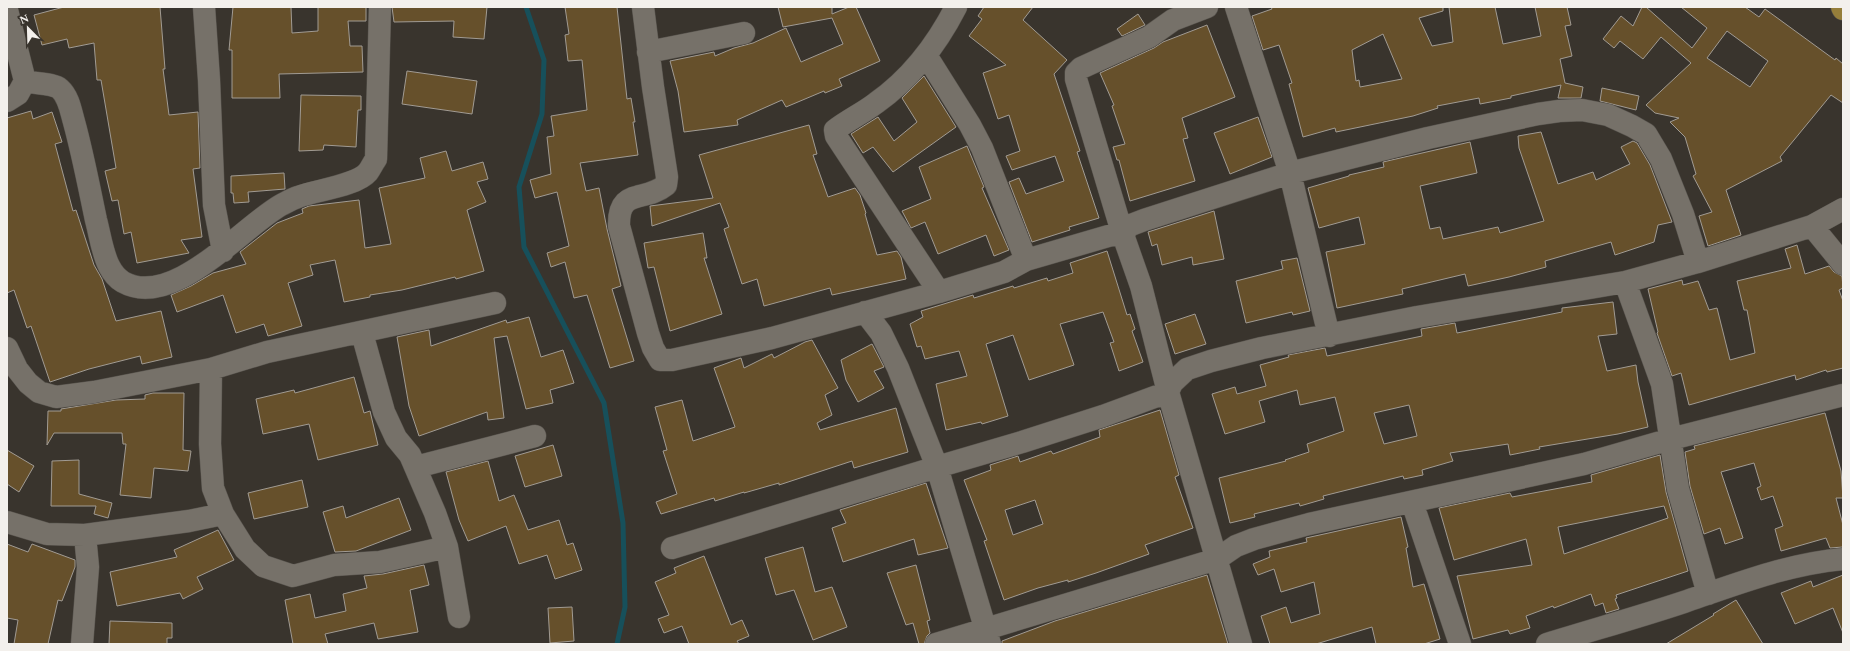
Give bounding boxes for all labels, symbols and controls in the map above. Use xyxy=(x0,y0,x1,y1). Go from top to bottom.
north arrow xyxy=(8,8,48,48)
text: N xyxy=(17,10,32,29)

